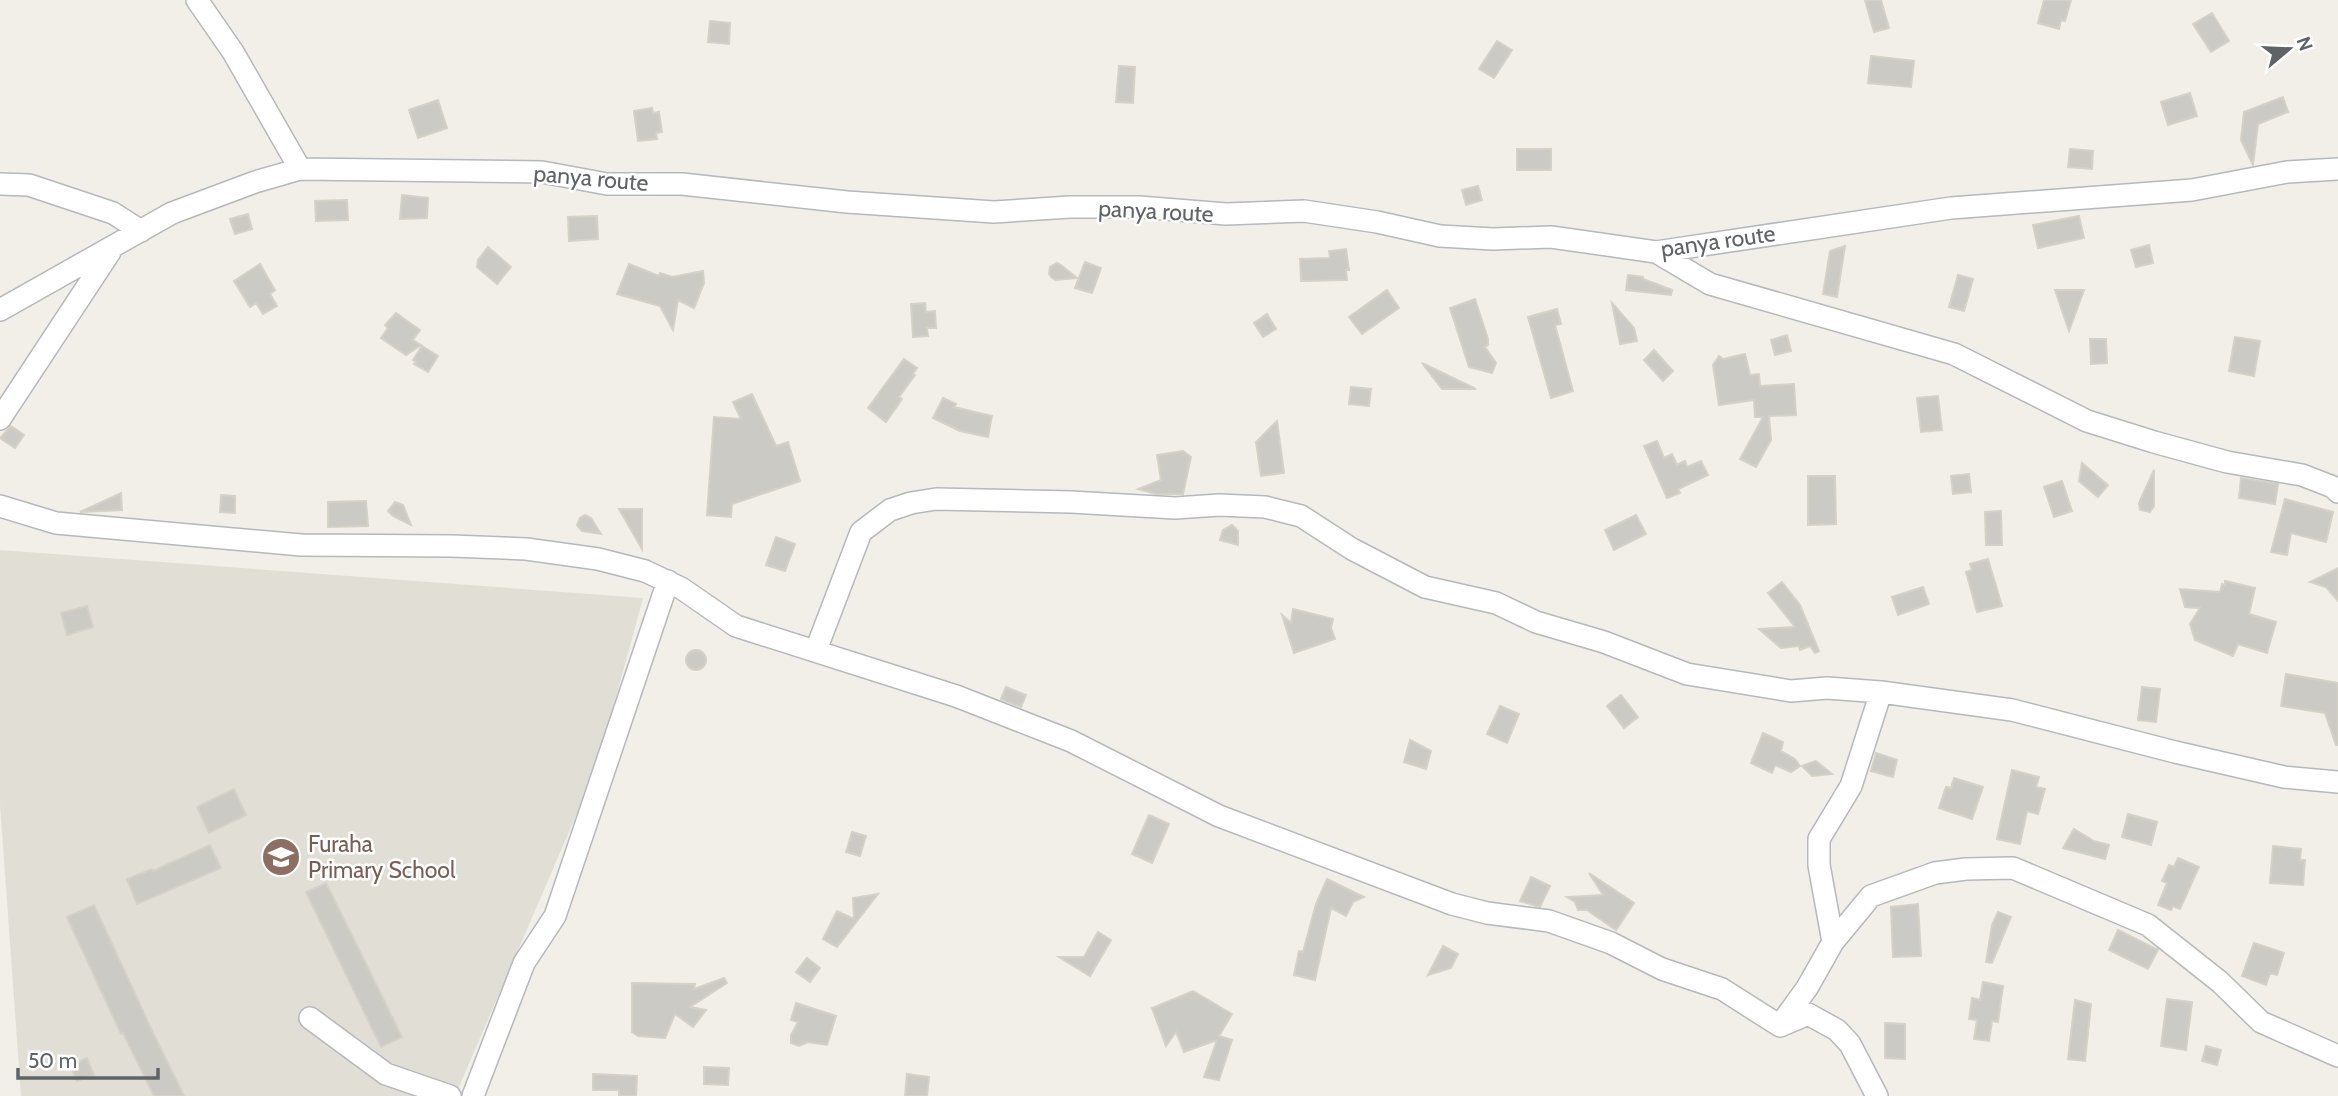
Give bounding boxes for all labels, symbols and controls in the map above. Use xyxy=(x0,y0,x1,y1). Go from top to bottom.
north arrow xyxy=(2254,14,2324,84)
text: N xyxy=(2292,34,2318,54)
street label: panya route xyxy=(532,159,650,197)
street label: panya route xyxy=(1098,194,1214,228)
street label: panya route xyxy=(1659,219,1777,263)
place label: Furaha Primary School xyxy=(308,830,456,884)
school or university icon: Furaha Primary School xyxy=(260,836,302,878)
scale bar xyxy=(18,1036,158,1080)
text: 50 m xyxy=(28,1048,77,1073)

